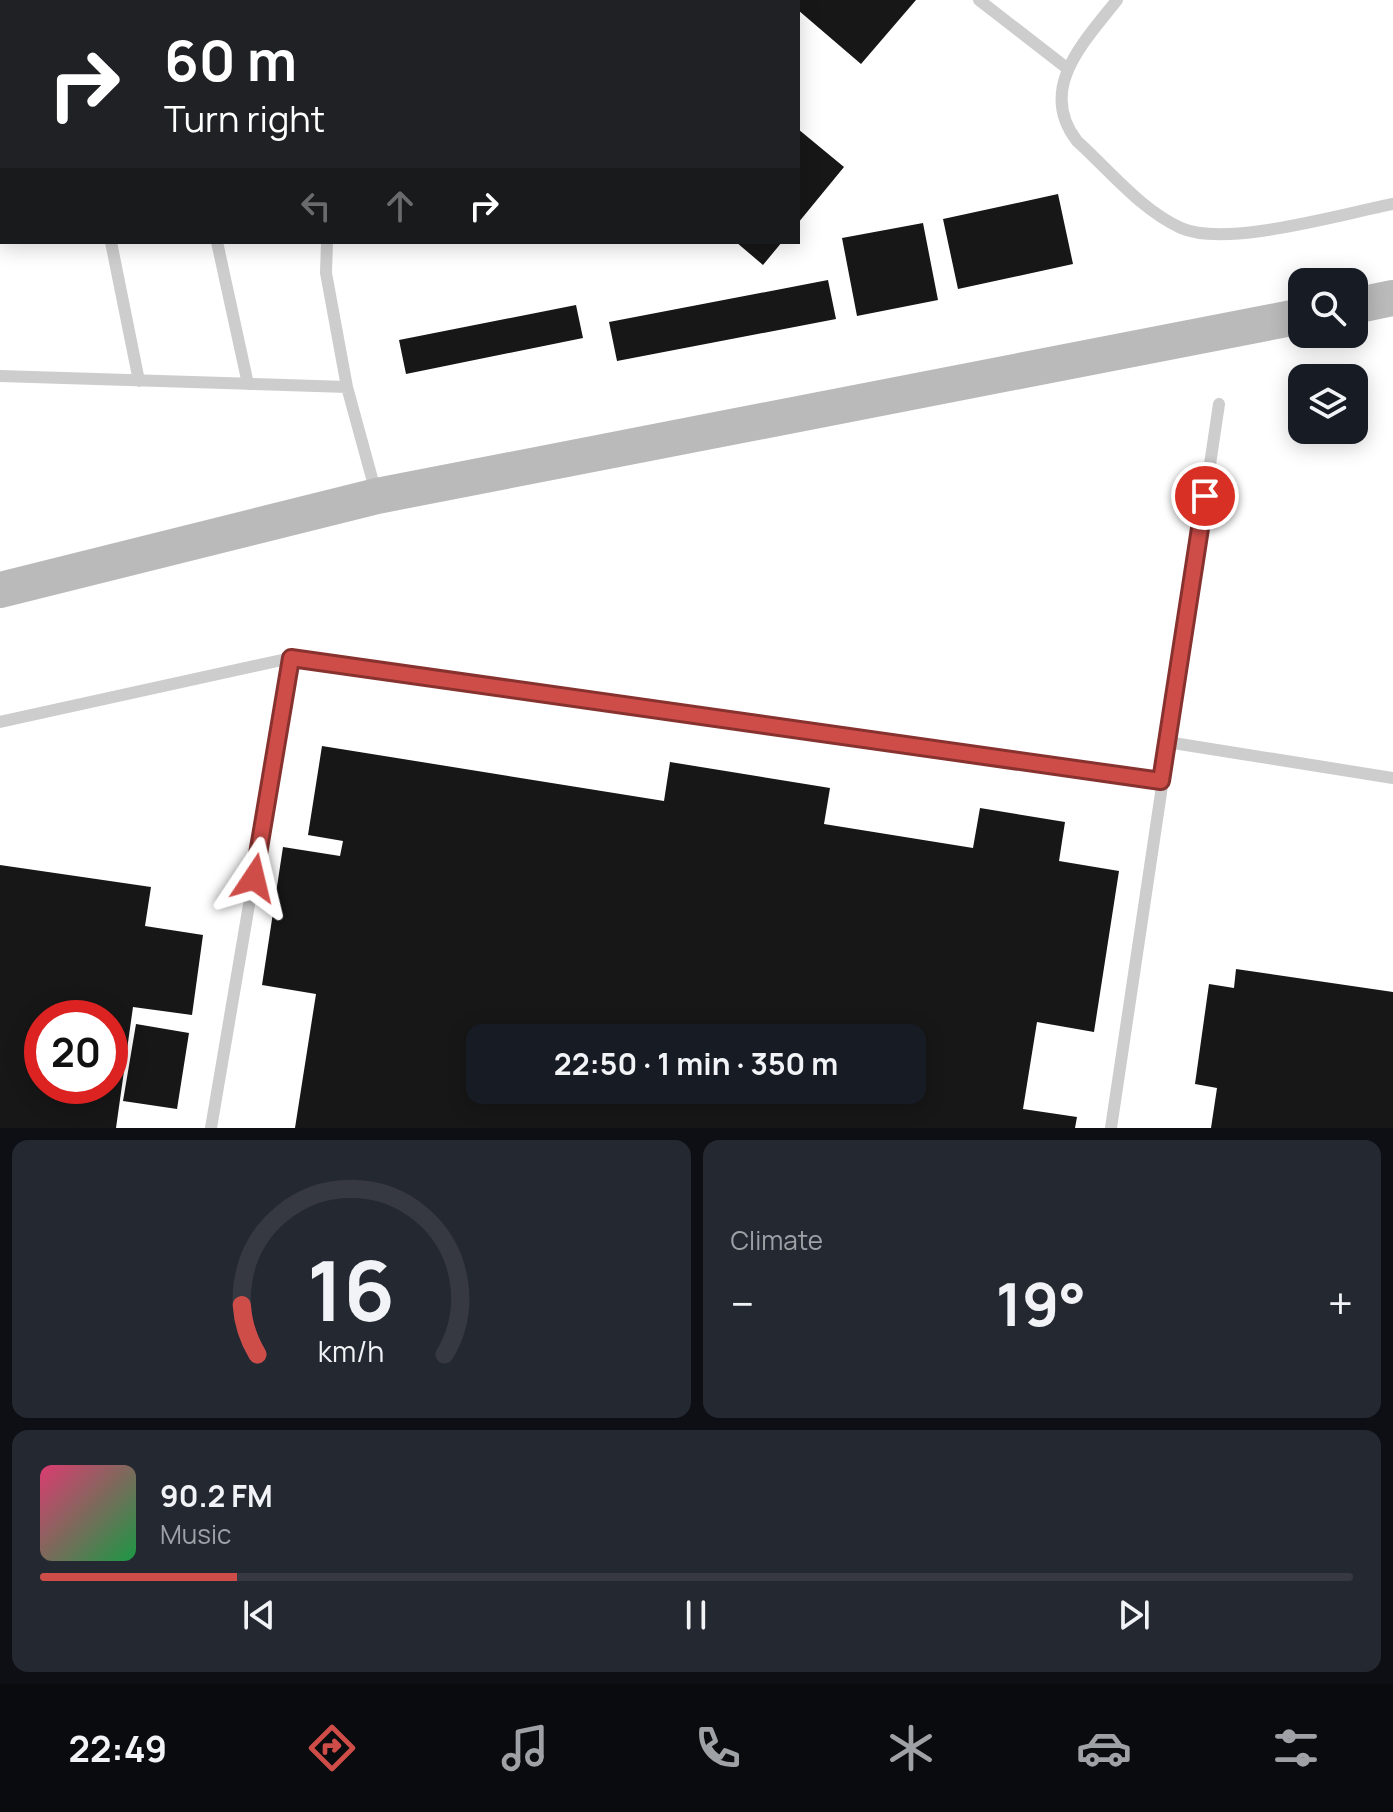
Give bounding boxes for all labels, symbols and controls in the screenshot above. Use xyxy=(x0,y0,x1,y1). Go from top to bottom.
text: 60 m xyxy=(164,21,297,98)
icon: right xyxy=(32,32,136,136)
text: Turn right xyxy=(164,94,325,143)
icon: left xyxy=(294,184,338,228)
icon: ahead xyxy=(378,184,422,228)
icon: right xyxy=(462,184,506,228)
map controls xyxy=(1288,268,1368,444)
button: search xyxy=(1288,268,1368,348)
button: layers xyxy=(1288,364,1368,444)
pin xyxy=(1171,462,1239,530)
icon: arrive xyxy=(1183,474,1227,518)
position arrow xyxy=(212,836,296,920)
speed limit sign: 20 xyxy=(24,1000,128,1104)
text: 22:50 · 1 min · 350 m xyxy=(554,1043,838,1084)
text: Climate xyxy=(731,1222,823,1258)
text: 16 xyxy=(307,1232,395,1346)
text: 19° xyxy=(996,1262,1086,1344)
text: − xyxy=(731,1273,754,1333)
text: + xyxy=(1328,1273,1353,1333)
text: km/h xyxy=(318,1332,384,1371)
text: 90.2 FM xyxy=(160,1475,273,1516)
text: Music xyxy=(160,1516,231,1552)
icon: previous xyxy=(237,1593,281,1637)
icon: pause xyxy=(674,1593,718,1637)
icon: next xyxy=(1112,1593,1156,1637)
icon: directions xyxy=(304,1720,360,1776)
icon: music xyxy=(497,1720,553,1776)
icon: phone xyxy=(690,1720,746,1776)
icon: climate xyxy=(883,1720,939,1776)
icon: car xyxy=(1076,1720,1132,1776)
icon: filters xyxy=(1268,1720,1324,1776)
text: 22:49 xyxy=(68,1724,167,1773)

